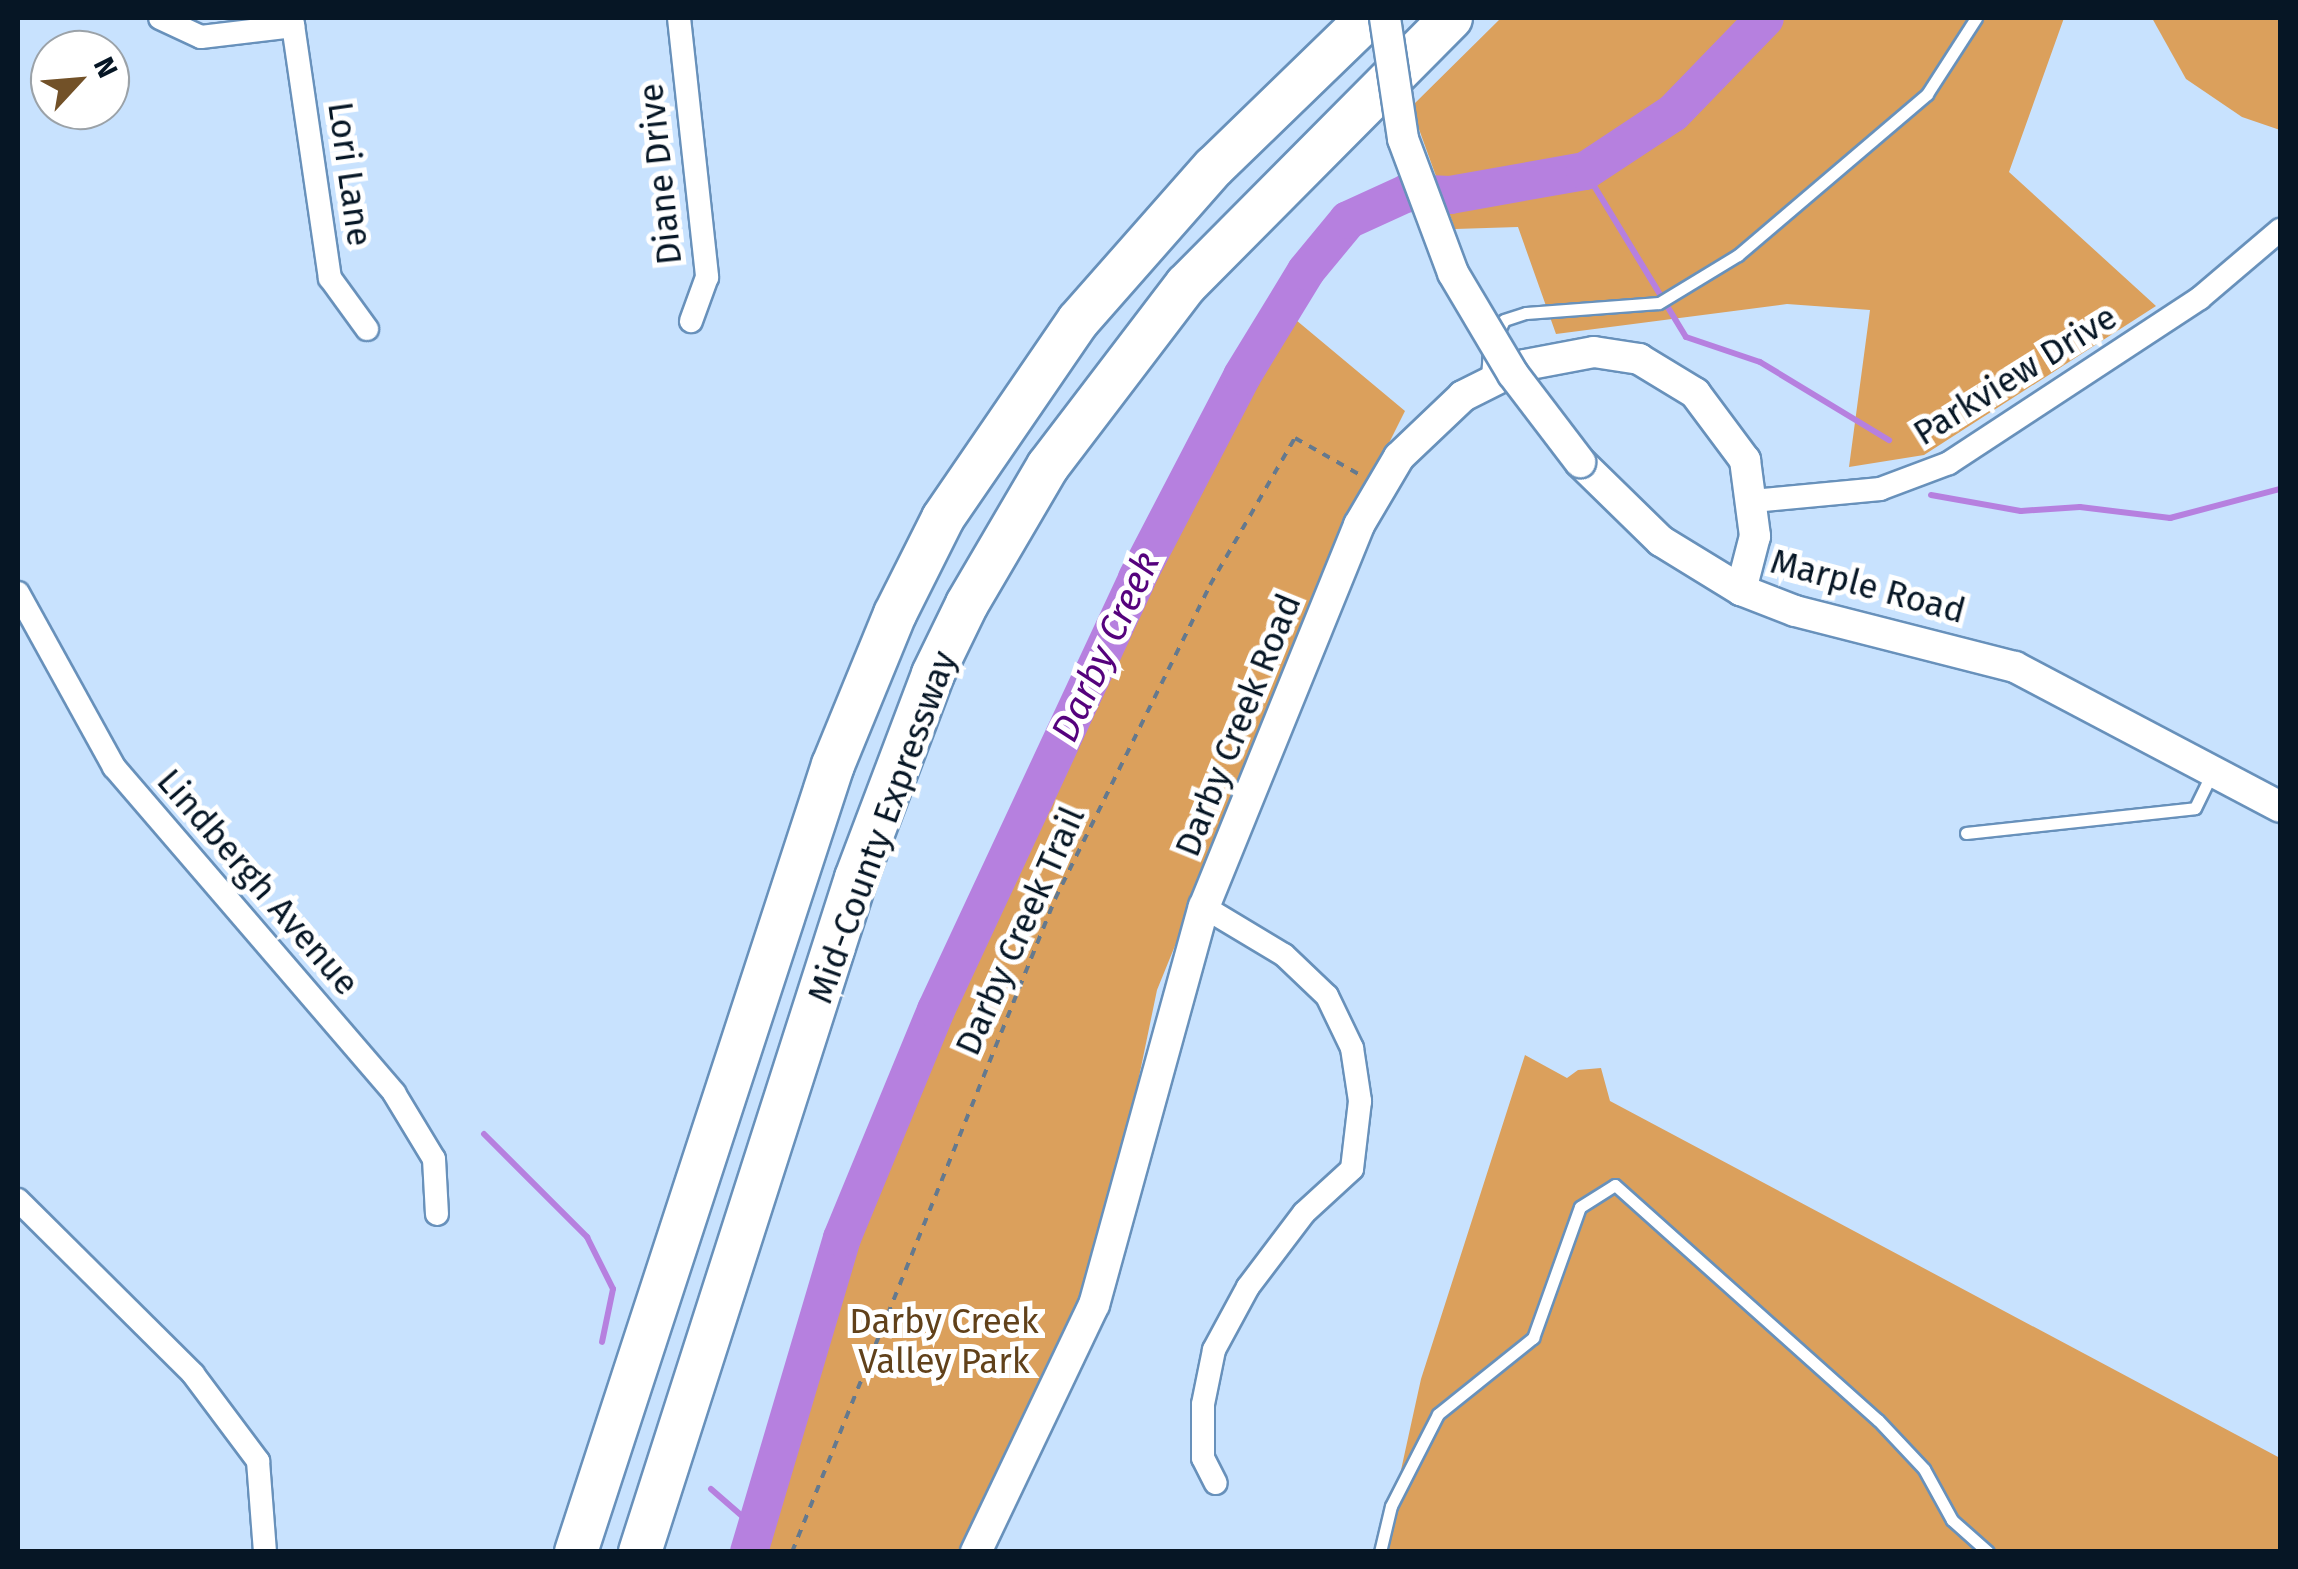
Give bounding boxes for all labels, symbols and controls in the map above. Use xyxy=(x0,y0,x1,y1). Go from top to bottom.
north arrow xyxy=(30,30,130,130)
text: N xyxy=(87,52,125,83)
street label: Diane Drive xyxy=(630,81,690,267)
street label: Lori Lane xyxy=(319,99,381,249)
street label: Parkview Drive xyxy=(1906,296,2124,454)
street label: Marple Road xyxy=(1766,540,1970,632)
water label: Darby Creek xyxy=(1042,545,1170,749)
street label: Darby Creek Road xyxy=(1166,588,1310,862)
street label: Mid-County Expressway xyxy=(799,645,965,1009)
street label: Lindbergh Avenue xyxy=(148,760,368,1004)
street label: Darby Creek Trail xyxy=(946,800,1094,1062)
park label: Darby Creek Valley Park xyxy=(849,1300,1039,1382)

